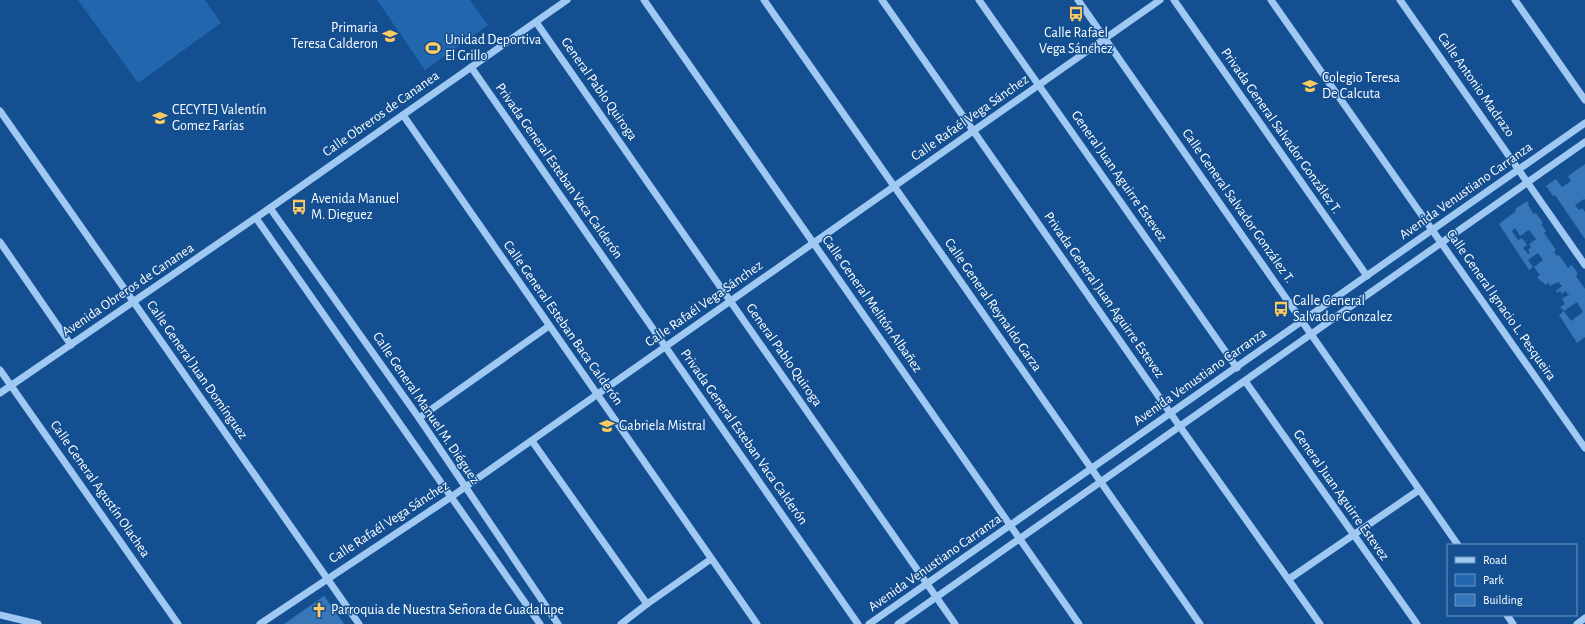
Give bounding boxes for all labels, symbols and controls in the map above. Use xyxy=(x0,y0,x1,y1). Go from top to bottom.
bus stop icon: Calle Rafael Vega Sánchez xyxy=(1067,5,1085,23)
place label: Primaria Teresa Calderon xyxy=(291,21,379,51)
place label: Calle Rafael Vega Sánchez xyxy=(1039,26,1113,56)
school or university icon: Primaria Teresa Calderon xyxy=(381,27,399,45)
street label: Calle Antonio Madrazo xyxy=(1435,30,1517,140)
place label: Unidad Deportiva El Grillo xyxy=(445,33,542,63)
street label: General Pablo Quiroga xyxy=(558,35,640,143)
sports icon: Unidad Deportiva El Grillo xyxy=(424,39,442,57)
street label: Privada General Salvador González T. xyxy=(1218,46,1344,216)
street label: Calle Obreros de Cananea xyxy=(320,68,442,159)
place label: Colegio Teresa De Calcuta xyxy=(1322,71,1401,101)
street label: Calle Rafaél Vega Sánchez xyxy=(909,72,1031,164)
school or university icon: Colegio Teresa De Calcuta xyxy=(1301,77,1319,95)
street label: Privada General Esteban Vaca Calderón xyxy=(493,81,625,261)
place label: CECYTEJ Valentín Gomez Farías xyxy=(172,103,267,133)
street label: General Juan Aguirre Estevez xyxy=(1069,108,1170,244)
school or university icon: CECYTEJ Valentín Gomez Farías xyxy=(151,109,169,127)
street label: Calle General Salvador González T. xyxy=(1179,126,1297,286)
street label: Avenida Venustiano Carranza xyxy=(1397,139,1535,242)
place label: Avenida Manuel M. Dieguez xyxy=(311,192,399,222)
bus stop icon: Avenida Manuel M. Dieguez xyxy=(290,198,308,216)
street label: Privada General Juan Aguirre Estevez xyxy=(1041,209,1167,381)
street label: Calle General Ignacio L. Pesqueira xyxy=(1443,227,1559,383)
street label: Calle General Melitón Albañez xyxy=(819,233,925,375)
street label: Calle General Reynaldo Garza xyxy=(942,236,1045,375)
street label: Calle General Esteban Baca Calderón xyxy=(501,238,625,408)
street label: Avenida Obreros de Cananea xyxy=(60,240,197,339)
street label: Calle Rafaél Vega Sánchez xyxy=(643,258,765,350)
place label: Calle General Salvador Gonzalez xyxy=(1293,294,1392,324)
street label: Calle General Juan Domínguez xyxy=(144,298,250,442)
bus stop icon: Calle General Salvador Gonzalez xyxy=(1272,300,1290,318)
street label: General Pablo Quiroga xyxy=(743,301,825,409)
street label: Avenida Venustiano Carranza xyxy=(1131,325,1269,428)
street label: Calle General Manuel M. Diéguez xyxy=(370,330,482,487)
street label: Privada General Esteban Vaca Calderón xyxy=(678,347,810,527)
school or university icon: Gabriela Mistral xyxy=(598,417,616,435)
street label: Calle General Agustín Olachea xyxy=(47,418,153,560)
place label: Gabriela Mistral xyxy=(619,419,706,433)
street label: General Juan Aguirre Estevez xyxy=(1291,427,1392,563)
street label: Calle Rafaél Vega Sánchez xyxy=(327,478,452,566)
street label: Avenida Venustiano Carranza xyxy=(866,511,1004,614)
legend xyxy=(1447,544,1577,616)
text: Road xyxy=(1483,554,1507,566)
text: Park xyxy=(1483,574,1504,586)
text: Building xyxy=(1483,594,1523,606)
church icon: Parroquia de Nuestra Señora de Guadalupe xyxy=(310,601,328,619)
place label: Parroquia de Nuestra Señora de Guadalupe xyxy=(331,603,564,617)

